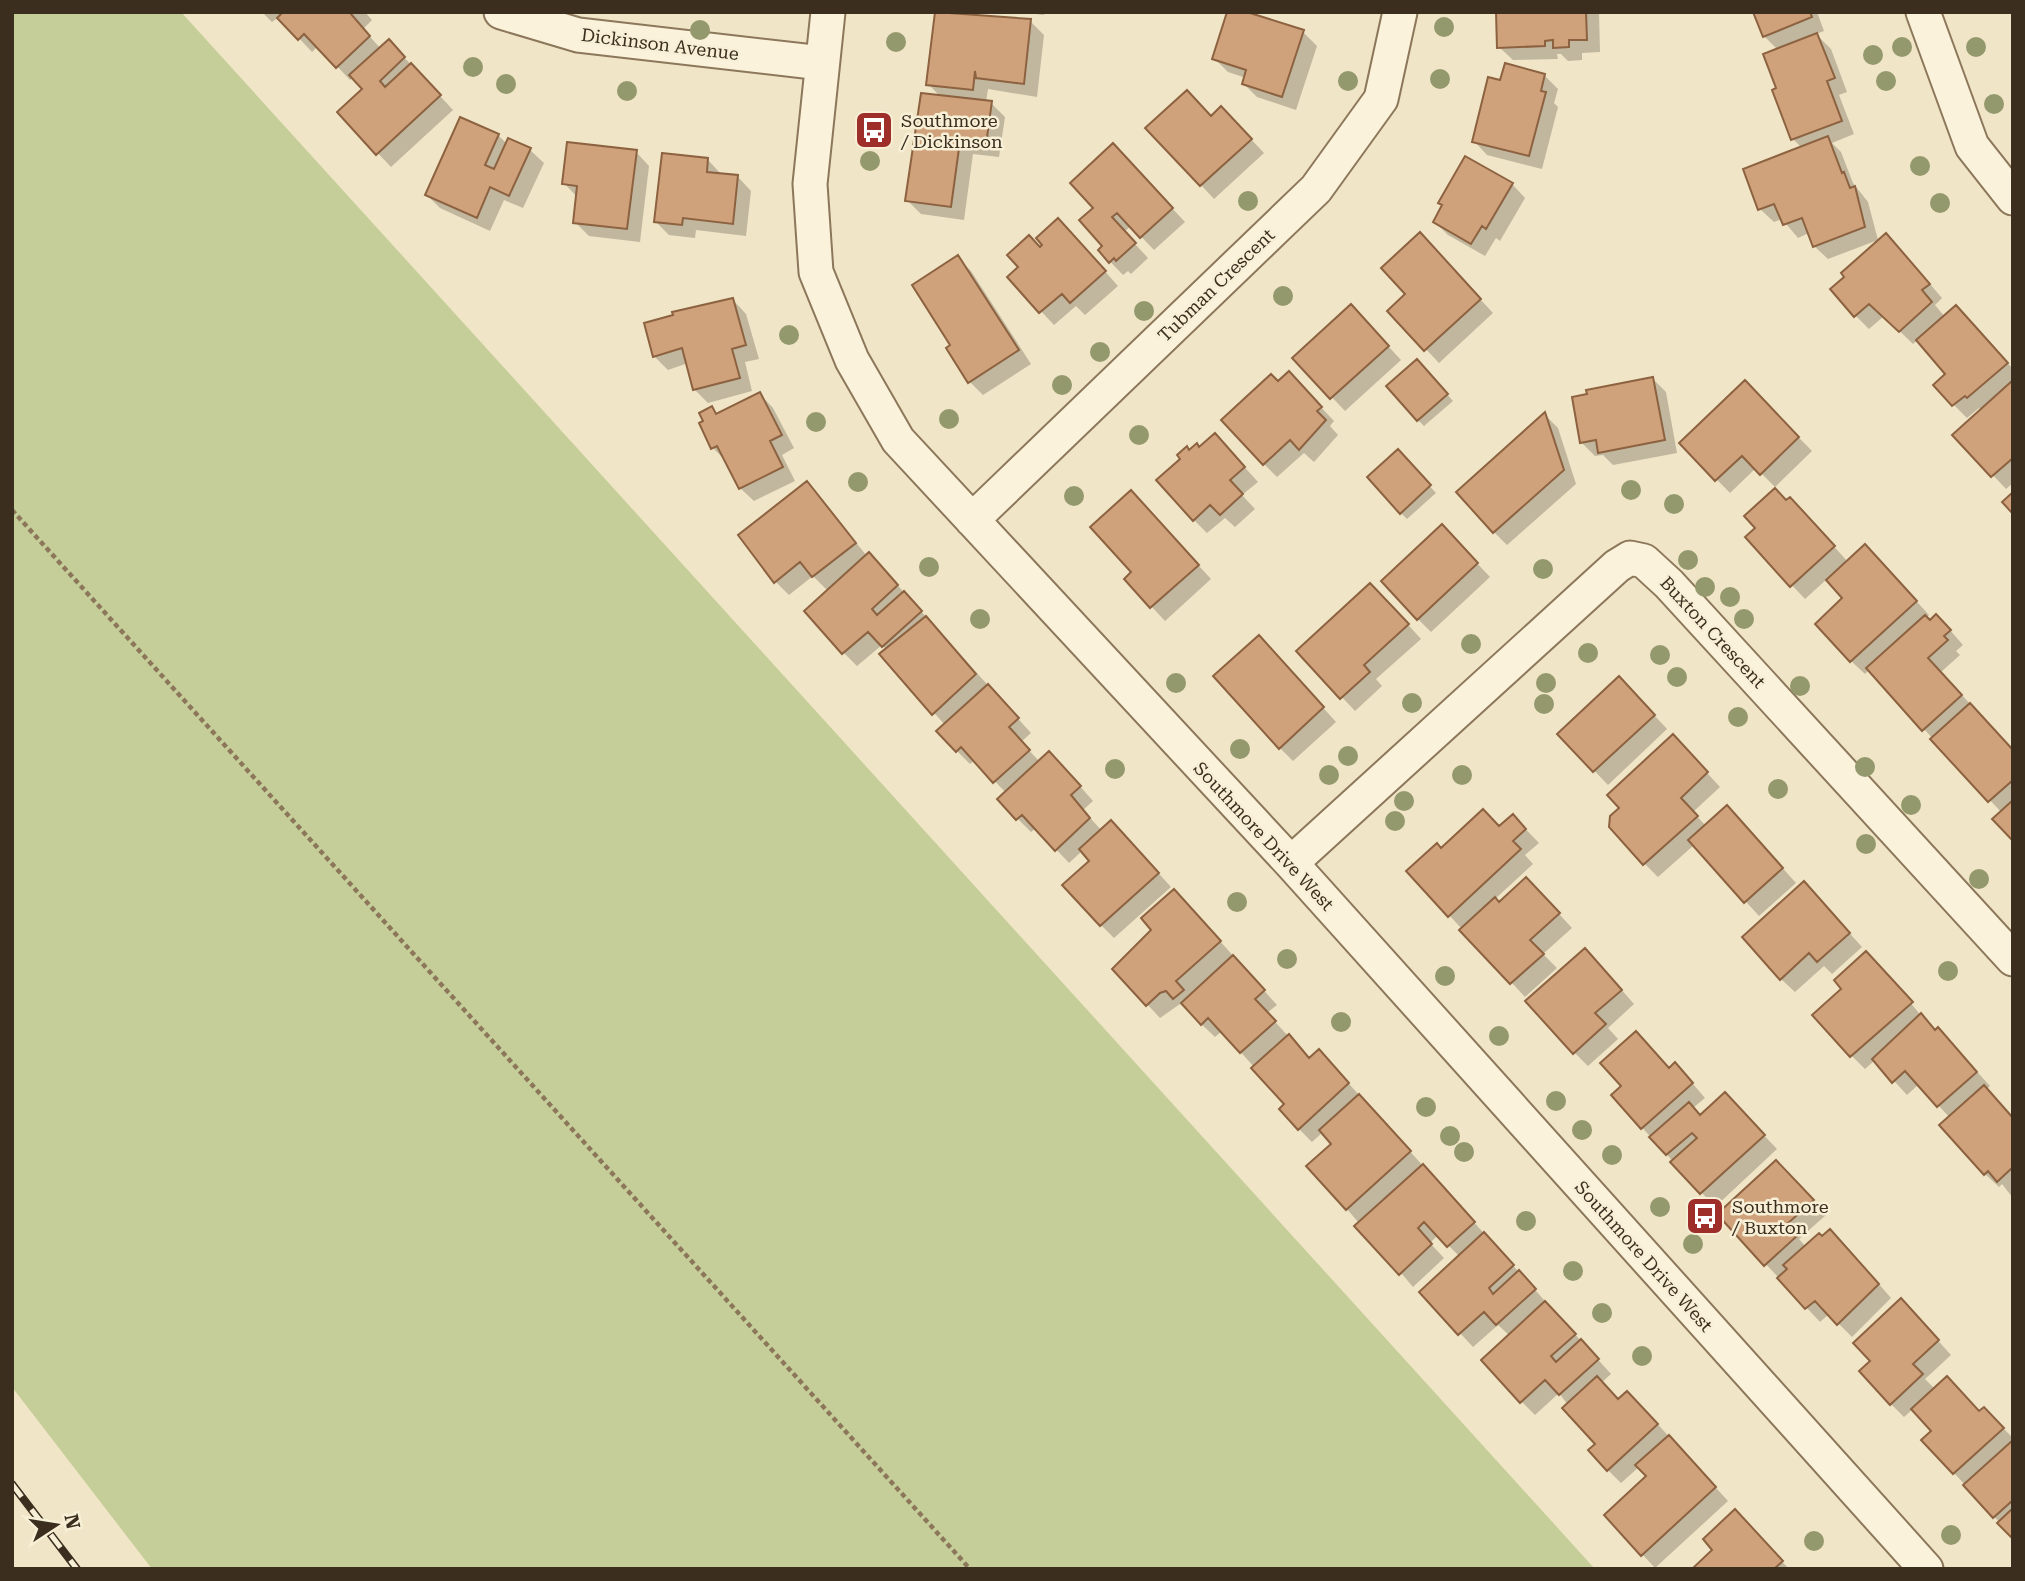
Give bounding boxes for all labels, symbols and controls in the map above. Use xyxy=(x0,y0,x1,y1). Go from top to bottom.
street label: Dickinson Avenue xyxy=(580,24,740,64)
bus stop icon: Southmore / Dickinson xyxy=(853,109,895,151)
place label: Southmore / Dickinson xyxy=(900,110,1003,152)
street label: Tubman Crescent xyxy=(1153,224,1279,346)
street label: Buxton Crescent xyxy=(1656,572,1770,692)
street label: Southmore Drive West xyxy=(1190,757,1339,915)
street label: Southmore Drive West xyxy=(1571,1176,1717,1336)
bus stop icon: Southmore / Buxton xyxy=(1684,1195,1726,1237)
place label: Southmore / Buxton xyxy=(1731,1196,1829,1238)
north arrow xyxy=(21,1490,91,1560)
text: N xyxy=(59,1512,85,1531)

